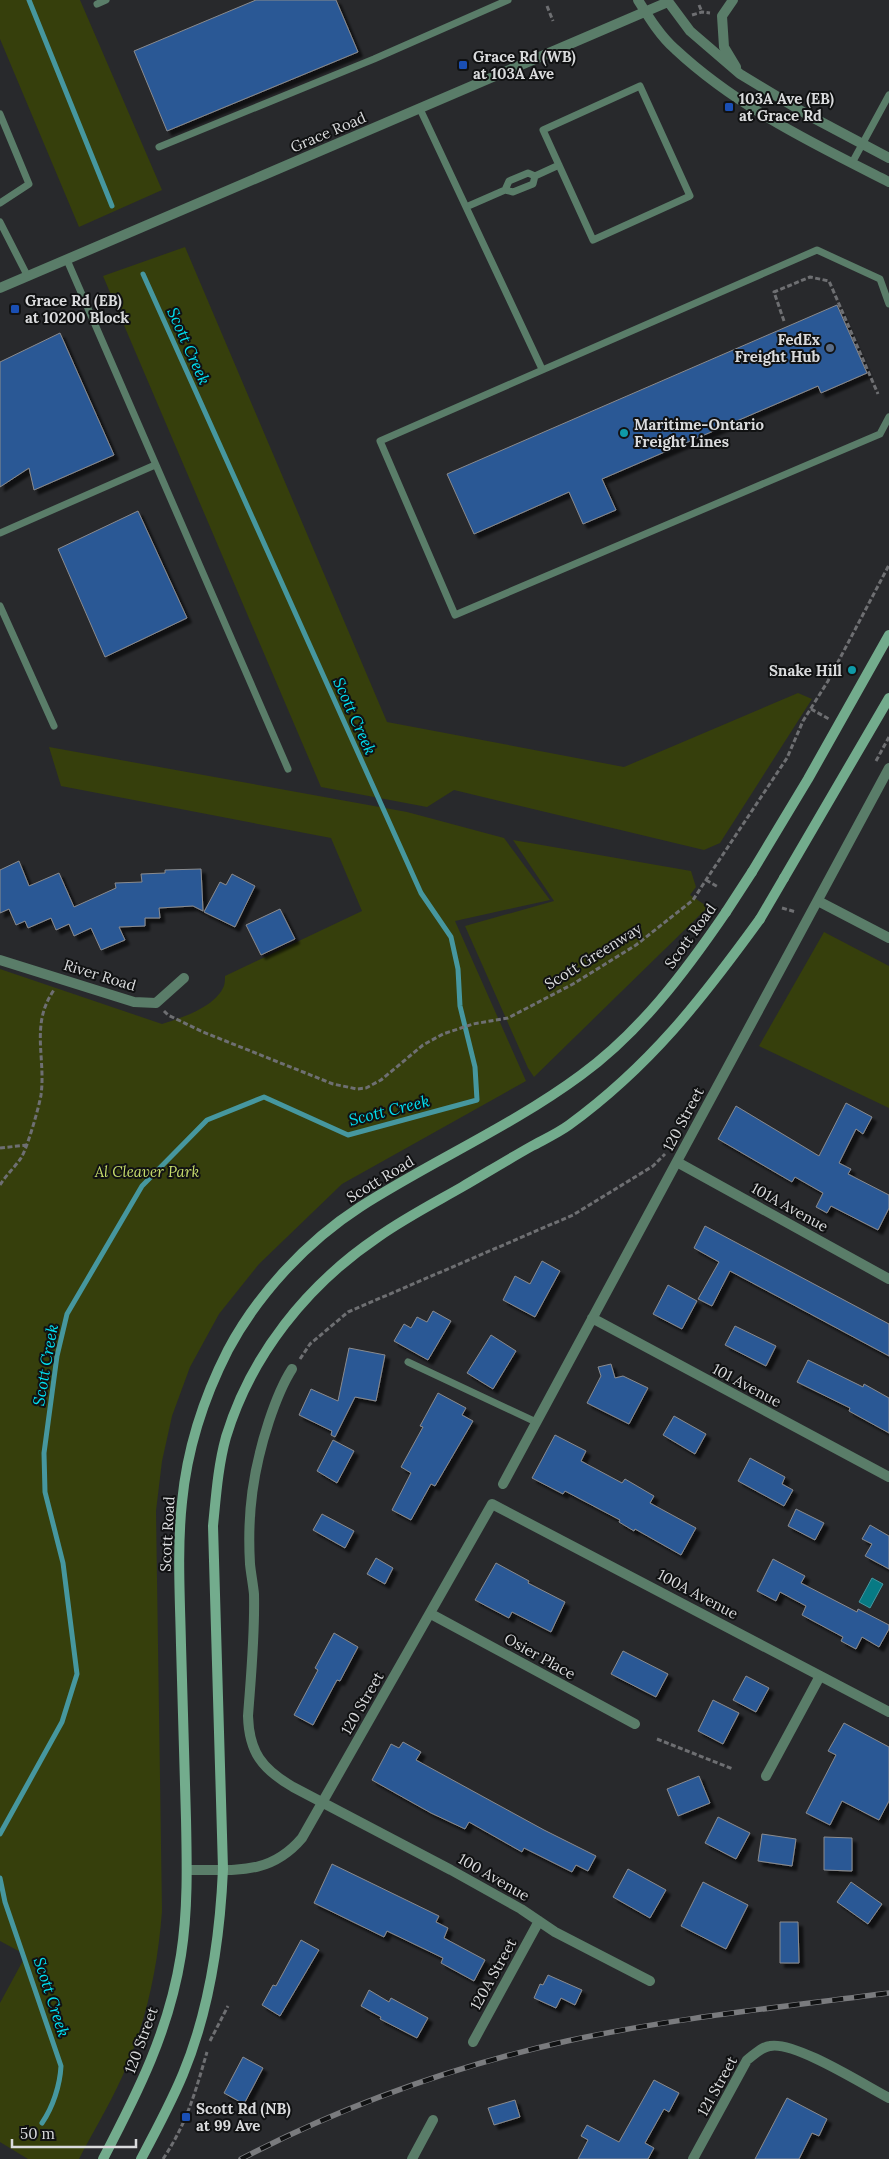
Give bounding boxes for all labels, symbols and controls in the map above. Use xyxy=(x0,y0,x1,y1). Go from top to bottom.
place label: Grace Rd (WB) at 103A Ave xyxy=(473,47,576,83)
marker: Grace Rd (WB) at 103A Ave xyxy=(457,59,469,71)
place label: 103A Ave (EB) at Grace Rd xyxy=(739,89,835,125)
marker: 103A Ave (EB) at Grace Rd xyxy=(723,101,735,113)
street label: Grace Road xyxy=(287,108,369,156)
place label: Grace Rd (EB) at 10200 Block xyxy=(25,291,129,327)
marker: Grace Rd (EB) at 10200 Block xyxy=(9,303,21,315)
water label: Scott Creek xyxy=(163,304,215,388)
place label: FedEx Freight Hub xyxy=(734,330,820,366)
marker: FedEx Freight Hub xyxy=(824,342,836,354)
place label: Maritime-Ontario Freight Lines xyxy=(634,415,765,451)
marker: Maritime-Ontario Freight Lines xyxy=(618,427,630,439)
place label: Snake Hill xyxy=(769,661,842,680)
marker: Snake Hill xyxy=(846,664,858,676)
water label: Scott Creek xyxy=(329,674,381,758)
street label: Scott Road xyxy=(660,900,720,972)
street label: Scott Greenway xyxy=(541,918,645,993)
street label: River Road xyxy=(62,955,138,995)
street label: 120 Street xyxy=(658,1084,708,1154)
water label: Scott Creek xyxy=(347,1090,431,1130)
street label: Scott Road xyxy=(343,1151,417,1207)
park label: Al Cleaver Park xyxy=(94,1162,200,1181)
street label: 101A Avenue xyxy=(748,1178,832,1236)
water label: Scott Creek xyxy=(28,1323,62,1407)
street label: 101 Avenue xyxy=(709,1359,785,1411)
street label: Scott Road xyxy=(156,1496,178,1572)
street label: 100A Avenue xyxy=(655,1565,741,1623)
street label: Osier Place xyxy=(501,1629,579,1683)
street label: 120 Street xyxy=(336,1668,388,1738)
street label: 100 Avenue xyxy=(455,1849,533,1905)
street label: 120A Street xyxy=(466,1935,520,2013)
water label: Scott Creek xyxy=(30,1955,74,2039)
street label: 120 Street xyxy=(120,2004,162,2076)
street label: 121 Street xyxy=(693,2053,741,2119)
place label: Scott Rd (NB) at 99 Ave xyxy=(196,2099,291,2135)
marker: Scott Rd (NB) at 99 Ave xyxy=(180,2111,192,2123)
scale bar xyxy=(12,2116,136,2148)
text: 50 m xyxy=(20,2124,55,2143)

